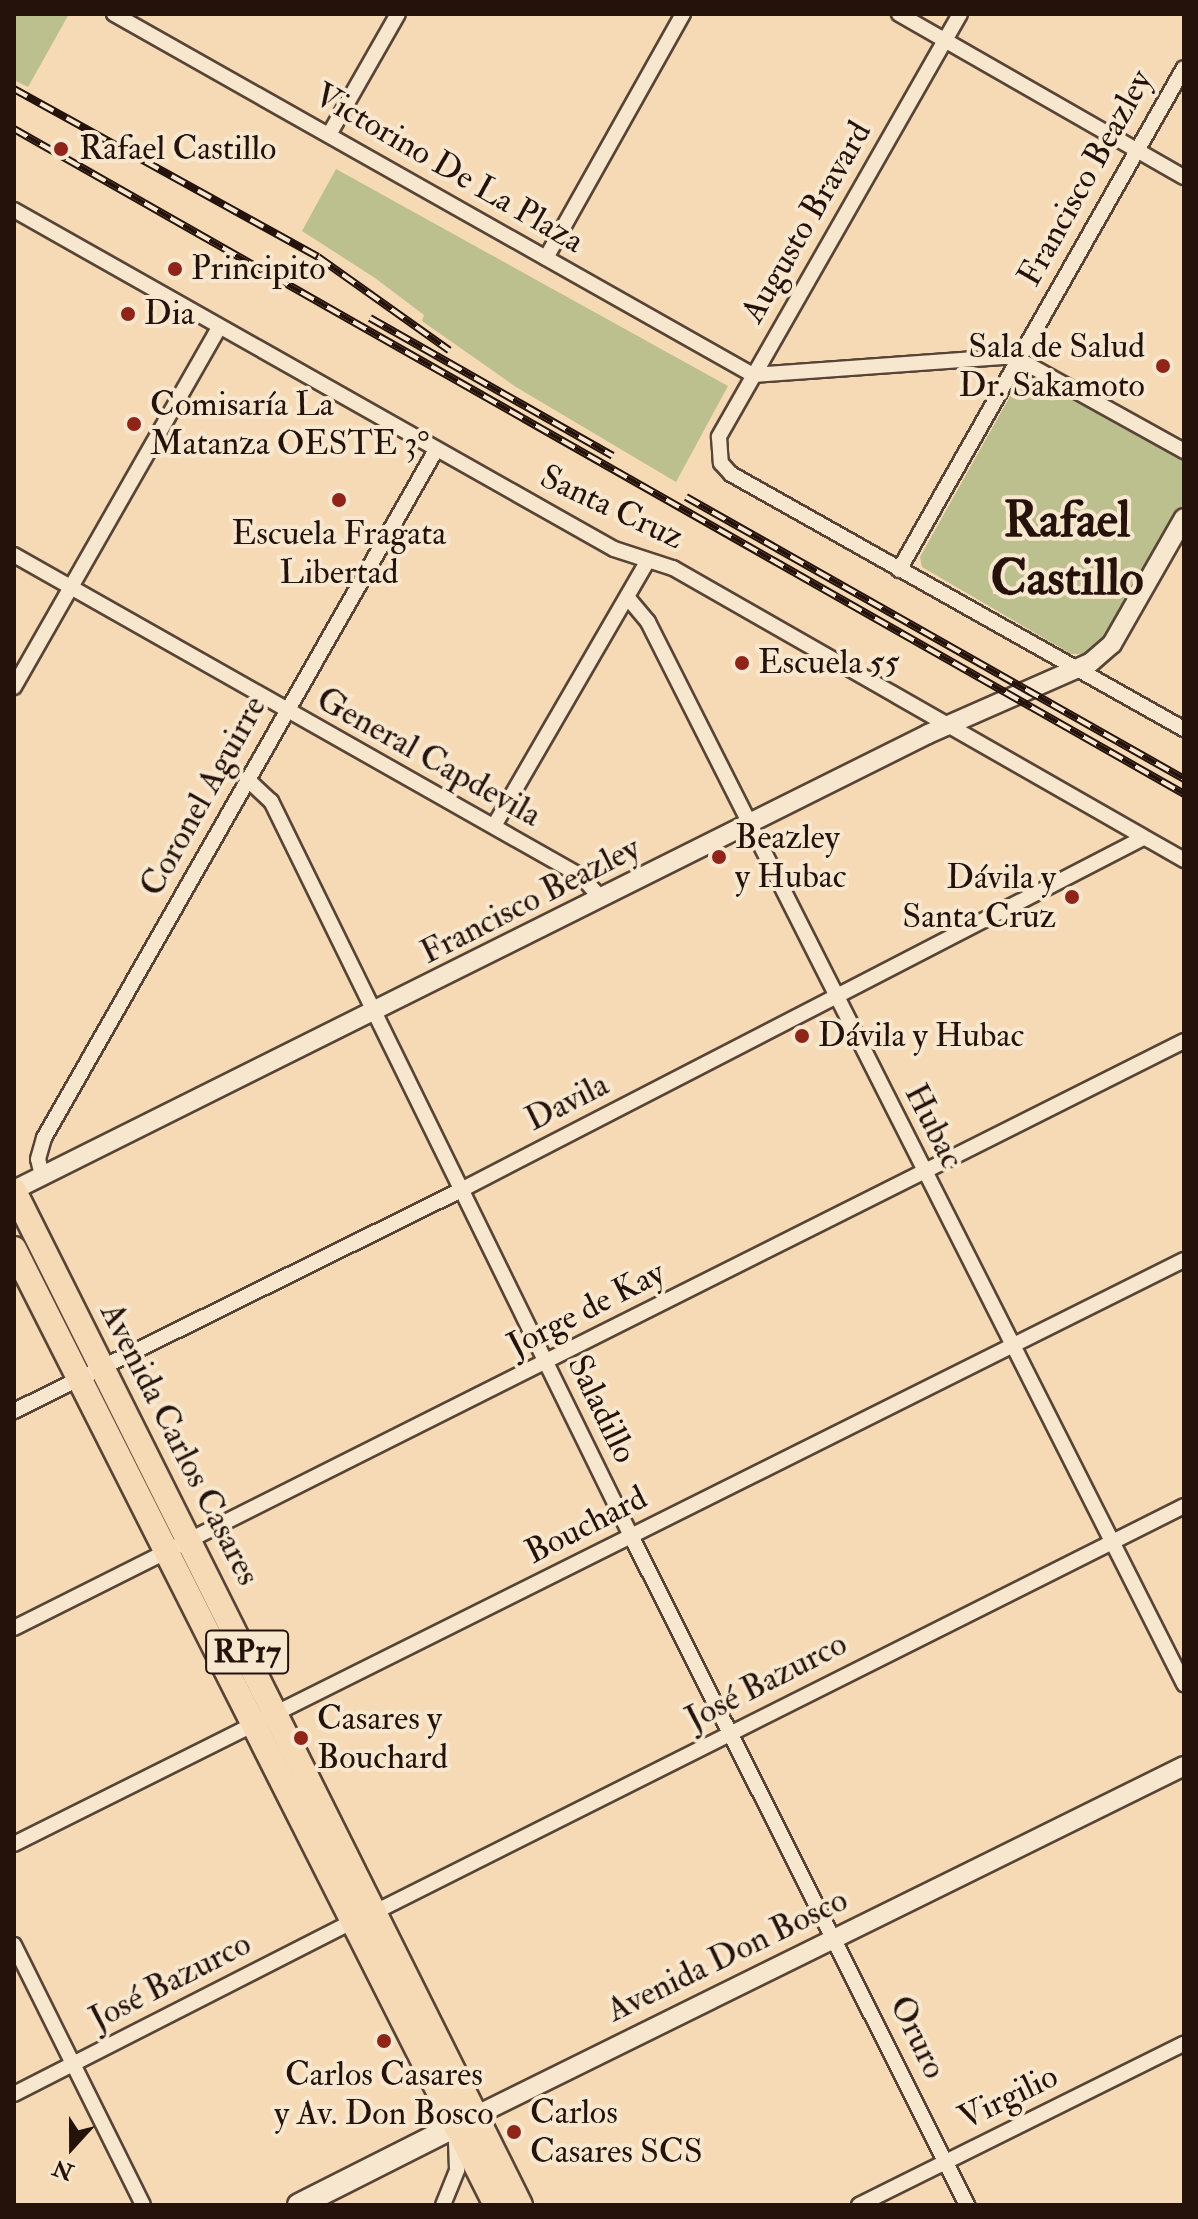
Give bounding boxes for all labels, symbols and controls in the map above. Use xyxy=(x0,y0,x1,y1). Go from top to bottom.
street label: Francisco Beazley xyxy=(1009,63,1161,293)
street label: Victorino De La Plaza xyxy=(307,74,591,262)
street label: Augusto Bravard xyxy=(732,114,880,330)
place label: Rafael Castillo xyxy=(79,129,276,169)
marker: Rafael Castillo xyxy=(50,138,72,160)
place label: Principito xyxy=(191,249,326,289)
marker: Principito xyxy=(166,260,184,278)
place label: Dia xyxy=(144,294,195,334)
marker: Dia xyxy=(119,305,137,323)
place label: Sala de Salud Dr. Sakamoto xyxy=(959,326,1145,406)
marker: Sala de Salud Dr. Sakamoto xyxy=(1152,355,1174,377)
place label: Comisaría La Matanza OESTE 3° xyxy=(150,384,429,464)
marker: Comisaría La Matanza OESTE 3° xyxy=(125,415,143,433)
street label: Santa Cruz xyxy=(534,456,690,558)
district label: Rafael Castillo xyxy=(990,490,1144,608)
marker: Escuela Fragata Libertad xyxy=(330,491,348,509)
place label: Escuela Fragata Libertad xyxy=(232,513,446,592)
place label: Escuela 55 xyxy=(758,643,899,683)
marker: Escuela 55 xyxy=(733,654,751,672)
street label: General Capdevila xyxy=(310,678,548,836)
street label: Coronel Aguirre xyxy=(131,689,275,903)
place label: Beazley y Hubac xyxy=(735,817,847,896)
street label: Francisco Beazley xyxy=(413,827,647,973)
marker: Beazley y Hubac xyxy=(710,848,728,866)
place label: Dávila y Santa Cruz xyxy=(902,857,1056,936)
marker: Dávila y Santa Cruz xyxy=(1063,888,1081,906)
place label: Dávila y Hubac xyxy=(818,1016,1024,1056)
marker: Dávila y Hubac xyxy=(793,1027,811,1045)
street label: Davila xyxy=(519,1064,615,1140)
street label: Hubac xyxy=(896,1077,972,1175)
street label: Jorge de Kay xyxy=(501,1252,671,1366)
street label: Avenida Carlos Casares xyxy=(91,1296,269,1592)
street label: Saladillo xyxy=(558,1348,646,1470)
street label: Bouchard xyxy=(518,1477,654,1573)
street label: José Bazurco xyxy=(679,1623,853,1739)
road number: RP17 xyxy=(205,1624,289,1680)
place label: Casares y Bouchard xyxy=(317,1698,448,1778)
marker: Casares y Bouchard xyxy=(292,1729,310,1747)
street label: Avenida Don Bosco xyxy=(600,1879,854,2031)
street label: José Bazurco xyxy=(83,1923,257,2039)
street label: Oruro xyxy=(881,1989,955,2085)
marker: Carlos Casares y Av. Don Bosco xyxy=(375,2032,393,2050)
place label: Carlos Casares y Av. Don Bosco xyxy=(274,2054,494,2134)
street label: Virgilio xyxy=(952,2056,1064,2138)
place label: Carlos Casares SCS xyxy=(530,2092,703,2172)
north arrow xyxy=(32,2107,112,2187)
marker: Carlos Casares SCS xyxy=(505,2123,523,2141)
text: N xyxy=(49,2153,78,2186)

